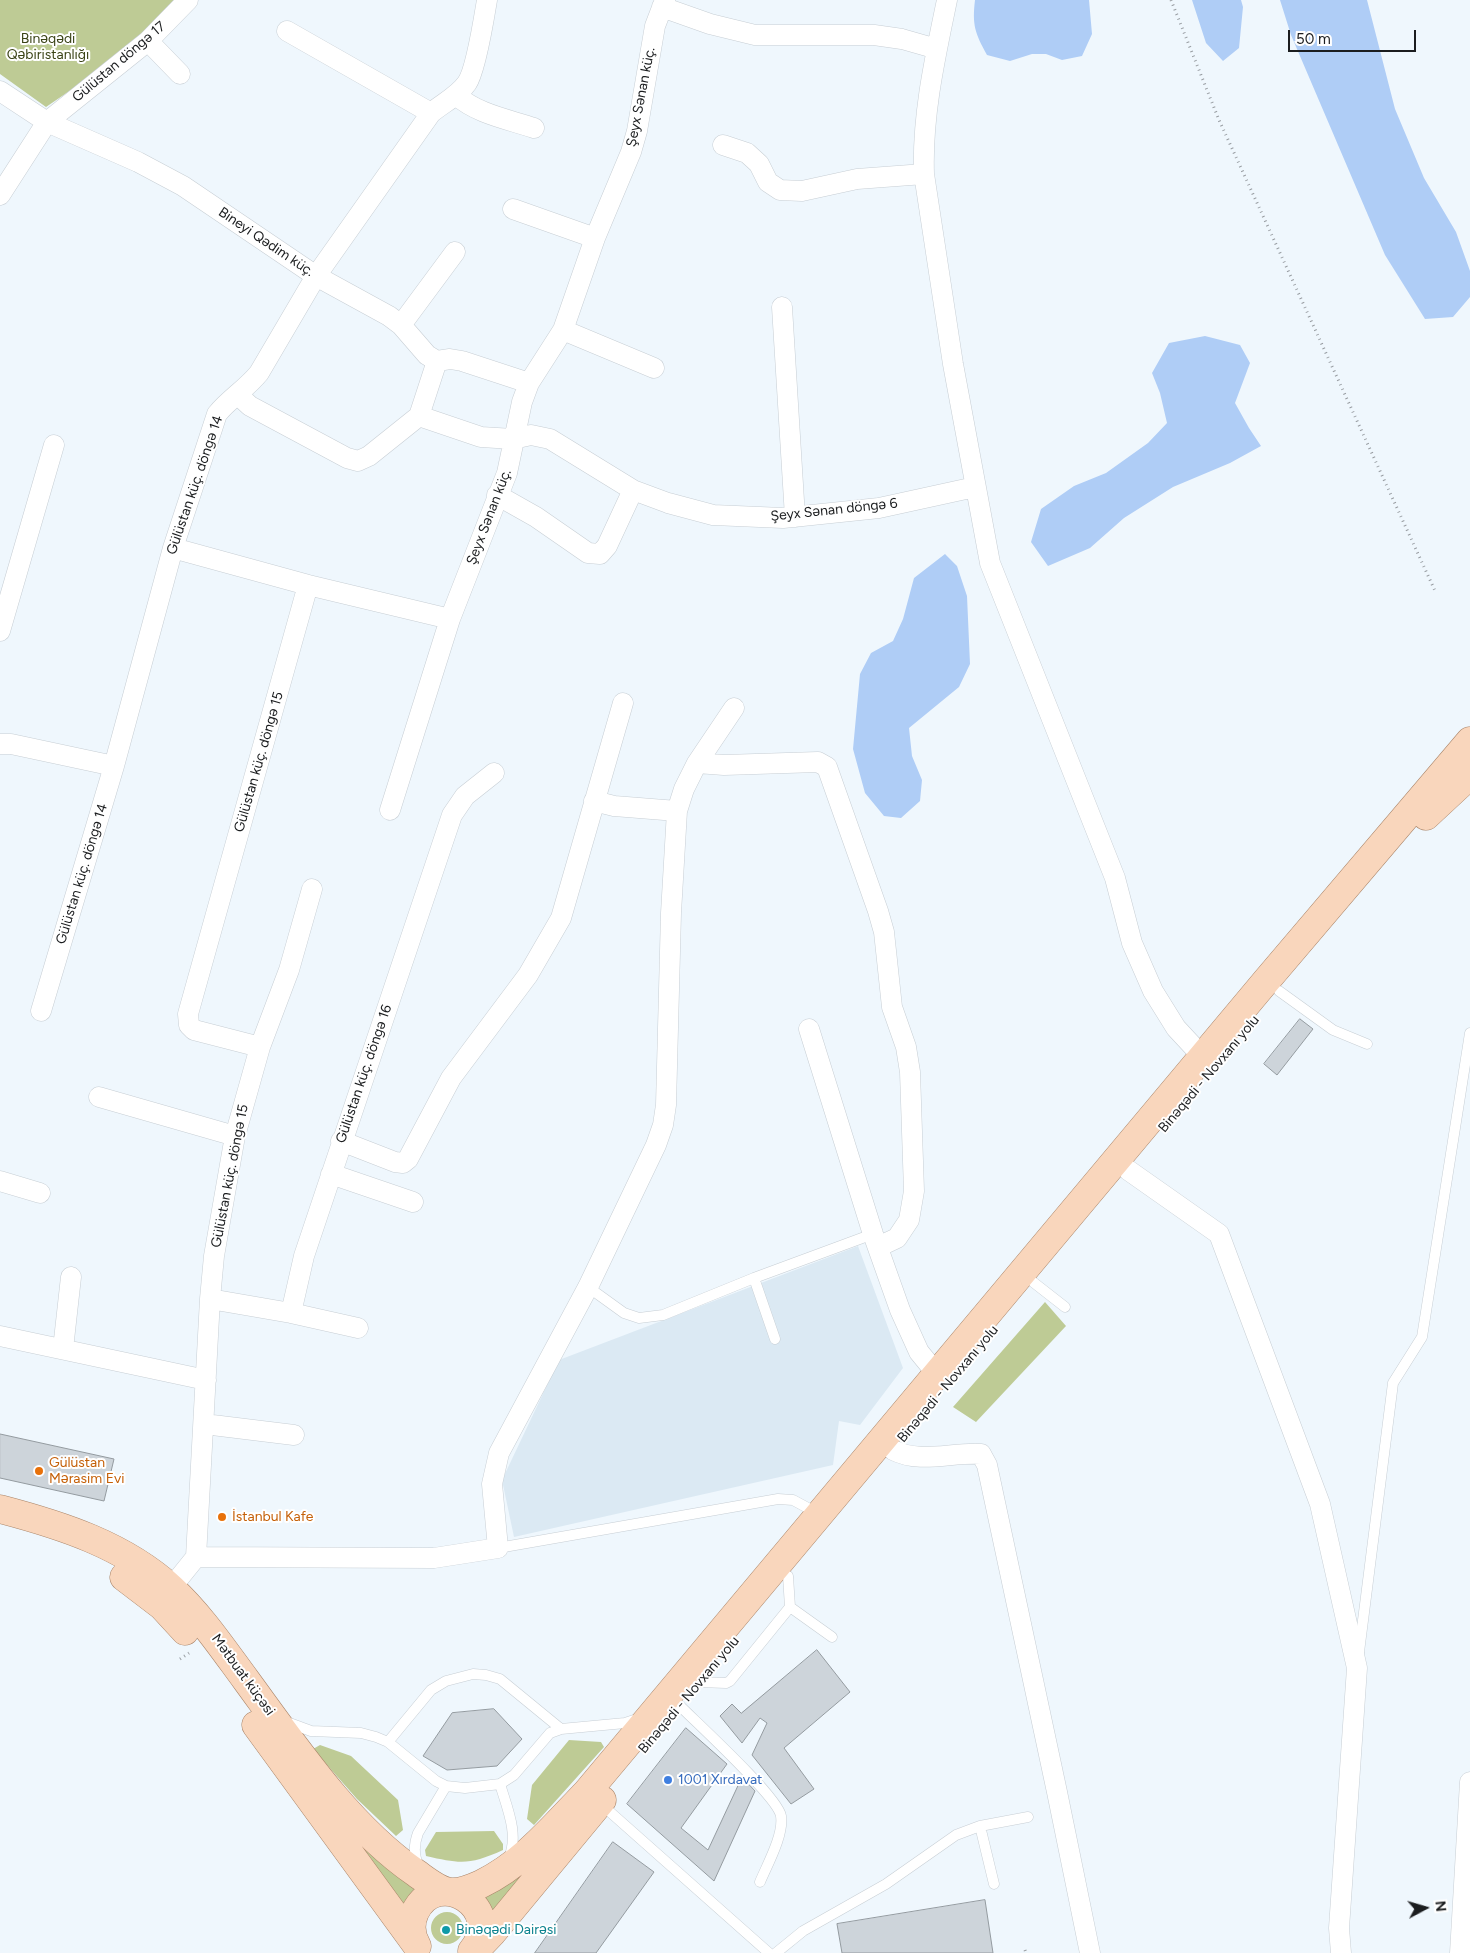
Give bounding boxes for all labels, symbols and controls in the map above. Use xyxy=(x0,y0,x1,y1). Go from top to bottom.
street label: Gülüstan döngə 17 xyxy=(69,18,169,106)
scale bar xyxy=(1290,20,1418,52)
text: 50 m xyxy=(1296,30,1331,48)
park label: Binəqədi Qəbiristanlığı xyxy=(7,31,89,64)
street label: Şeyx Sənan küç. xyxy=(623,46,659,148)
street label: Bineyi Qədim küç. xyxy=(215,204,317,280)
street label: Gülüstan küç. döngə 14 xyxy=(163,413,227,557)
street label: Şeyx Sənan küç. xyxy=(463,467,515,567)
street label: Şeyx Sənan döngə 6 xyxy=(770,495,898,525)
street label: Gülüstan küç. döngə 15 xyxy=(231,690,287,834)
street label: Gülüstan küç. döngə 14 xyxy=(53,802,111,946)
street label: Gülüstan küç. döngə 16 xyxy=(332,1003,396,1145)
street label: Binəqədi - Novxanı yolu xyxy=(1155,1012,1263,1136)
street label: Gülüstan küç. döngə 15 xyxy=(208,1103,252,1249)
street label: Binəqədi - Novxanı yolu xyxy=(894,1322,1002,1446)
place label: Gülüstan Mərasim Evi xyxy=(49,1455,124,1488)
marker: Gülüstan Mərasim Evi xyxy=(33,1465,45,1477)
place label: İstanbul Kafe xyxy=(232,1509,313,1525)
marker: İstanbul Kafe xyxy=(216,1511,228,1523)
street label: Mətbuat küçəsi xyxy=(208,1631,278,1719)
street label: Binəqədi - Novxanı yolu xyxy=(635,1633,743,1757)
place label: 1001 Xırdavat xyxy=(678,1772,762,1788)
marker: 1001 Xırdavat xyxy=(662,1774,674,1786)
north arrow xyxy=(1400,1883,1450,1933)
text: N xyxy=(1431,1900,1449,1913)
place label: Binəqədi Dairəsi xyxy=(456,1922,556,1938)
marker: Binəqədi Dairəsi xyxy=(440,1924,452,1936)

